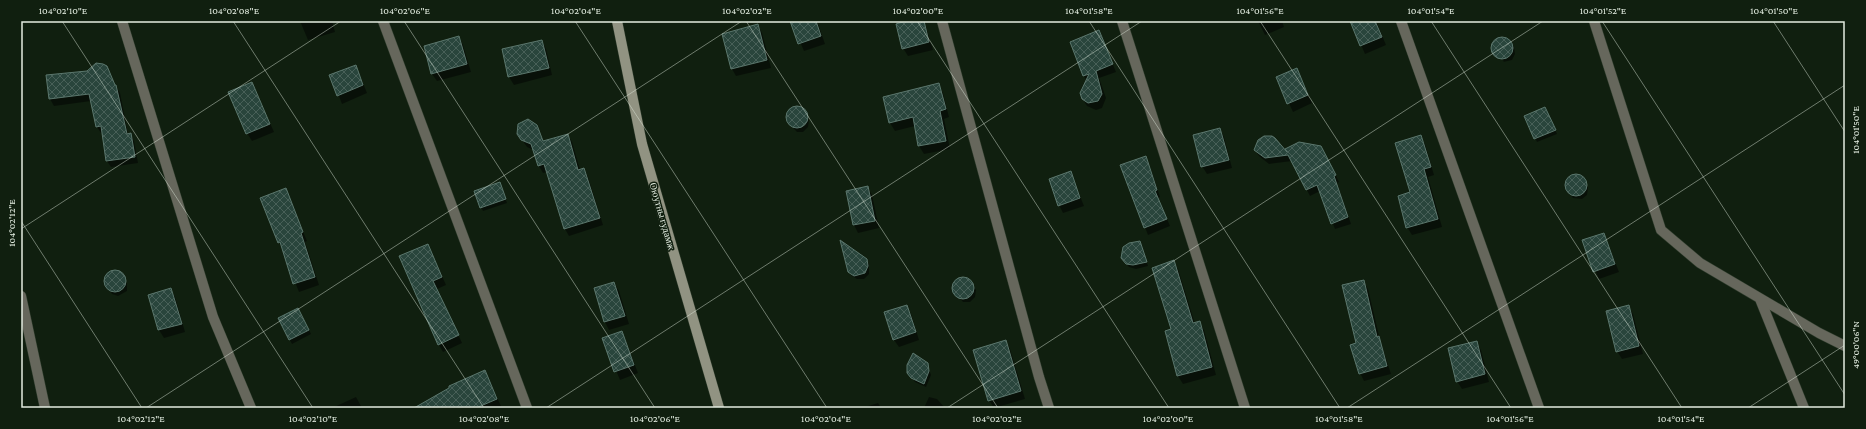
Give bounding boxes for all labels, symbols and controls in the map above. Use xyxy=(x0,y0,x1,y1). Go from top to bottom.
text: 104°02'10"E xyxy=(39,5,88,16)
text: 104°02'08"E xyxy=(209,5,260,16)
text: 104°02'06"E xyxy=(380,5,431,16)
text: 104°02'04"E xyxy=(551,5,601,16)
text: 104°02'02"E xyxy=(722,5,772,16)
text: 104°02'00"E xyxy=(893,5,944,16)
text: 104°01'58"E xyxy=(1065,5,1113,16)
text: 104°01'56"E xyxy=(1236,5,1284,16)
text: 104°01'54"E xyxy=(1407,5,1455,16)
text: 104°01'52"E xyxy=(1580,5,1627,16)
text: 104°01'50"E xyxy=(1750,5,1798,16)
text: 104°01'50"E xyxy=(1850,106,1861,154)
street label: Оюутны гудамж xyxy=(648,181,677,251)
text: 104°02'12"E xyxy=(6,199,17,247)
text: 49°00'06"N xyxy=(1850,321,1861,369)
text: 104°02'12"E xyxy=(117,413,165,424)
text: 104°02'10"E xyxy=(289,413,338,424)
text: 104°02'08"E xyxy=(459,413,510,424)
text: 104°02'06"E xyxy=(630,413,681,424)
text: 104°02'04"E xyxy=(801,413,851,424)
text: 104°02'02"E xyxy=(972,413,1022,424)
text: 104°02'00"E xyxy=(1143,413,1194,424)
text: 104°01'58"E xyxy=(1315,413,1363,424)
text: 104°01'56"E xyxy=(1486,413,1534,424)
text: 104°01'54"E xyxy=(1657,413,1705,424)

